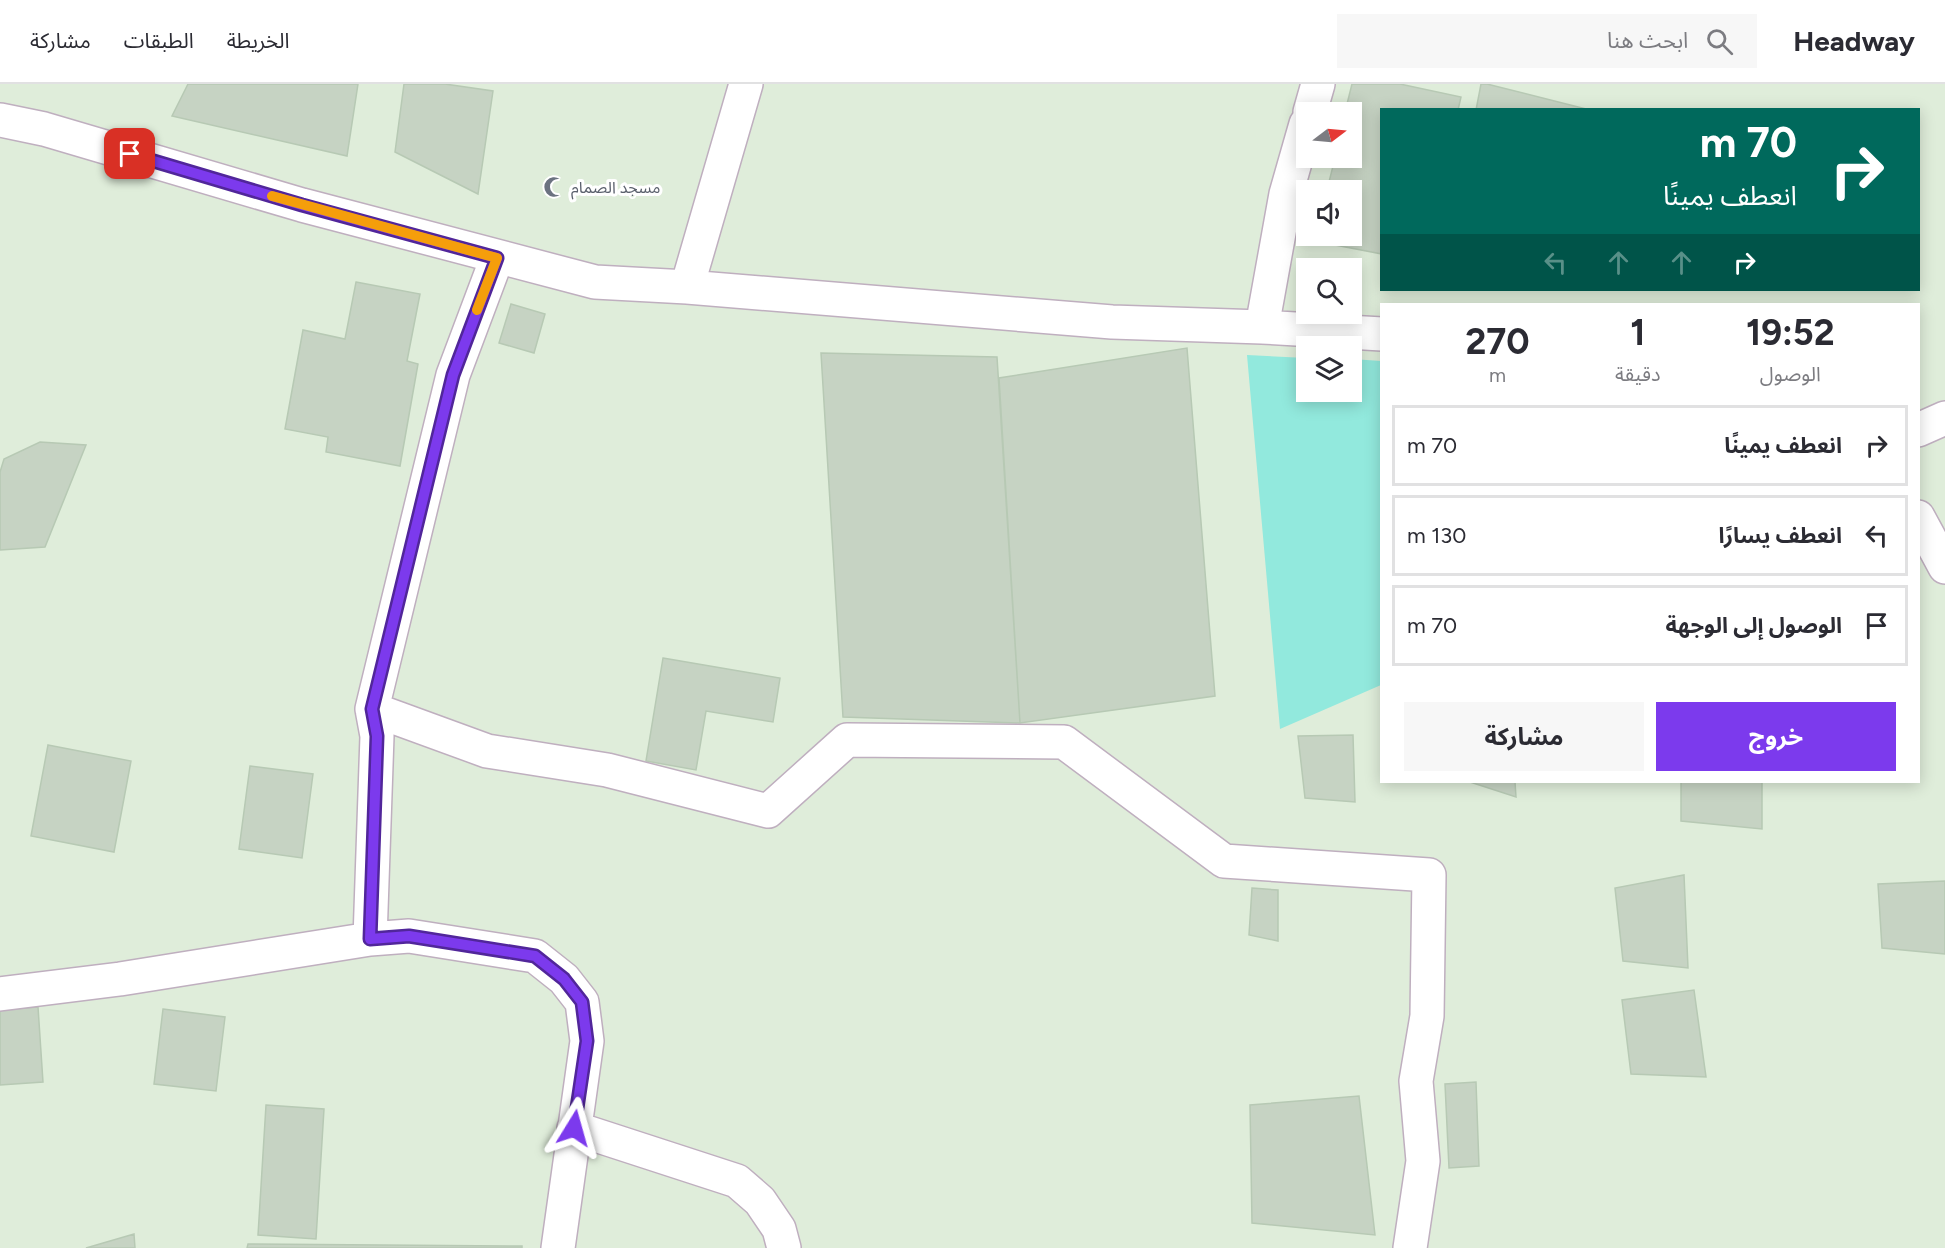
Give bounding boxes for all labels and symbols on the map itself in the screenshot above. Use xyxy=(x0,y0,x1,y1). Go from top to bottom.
north arrow xyxy=(1296,102,1362,168)
pin xyxy=(104,128,155,179)
mosque icon: مسجد الصمام xyxy=(542,175,566,199)
place label: مسجد الصمام xyxy=(571,178,660,200)
position arrow xyxy=(542,1096,606,1160)

